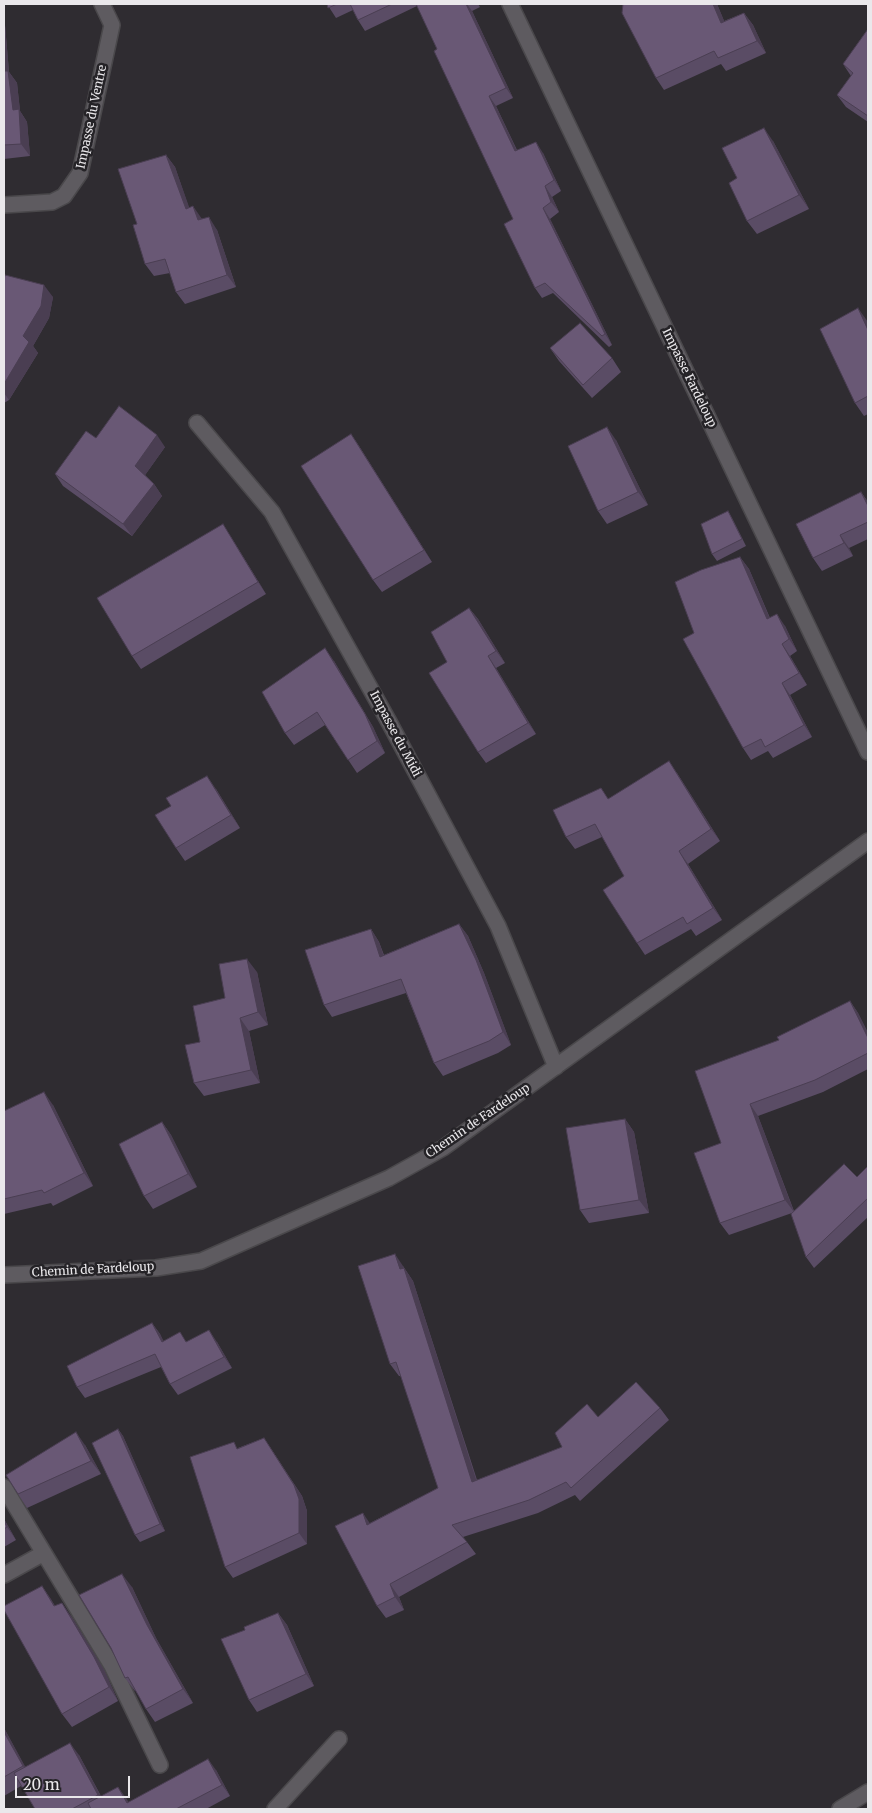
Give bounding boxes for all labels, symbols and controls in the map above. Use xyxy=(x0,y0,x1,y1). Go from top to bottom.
street label: Impasse du Ventre xyxy=(74,64,110,170)
street label: Impasse Fardeloup xyxy=(659,326,719,430)
street label: Impasse du Midi xyxy=(366,689,424,779)
street label: Chemin de Fardeloup xyxy=(423,1081,533,1161)
street label: Chemin de Fardeloup xyxy=(32,1260,154,1280)
scale bar xyxy=(18,1766,132,1798)
text: 20 m xyxy=(23,1775,60,1794)

